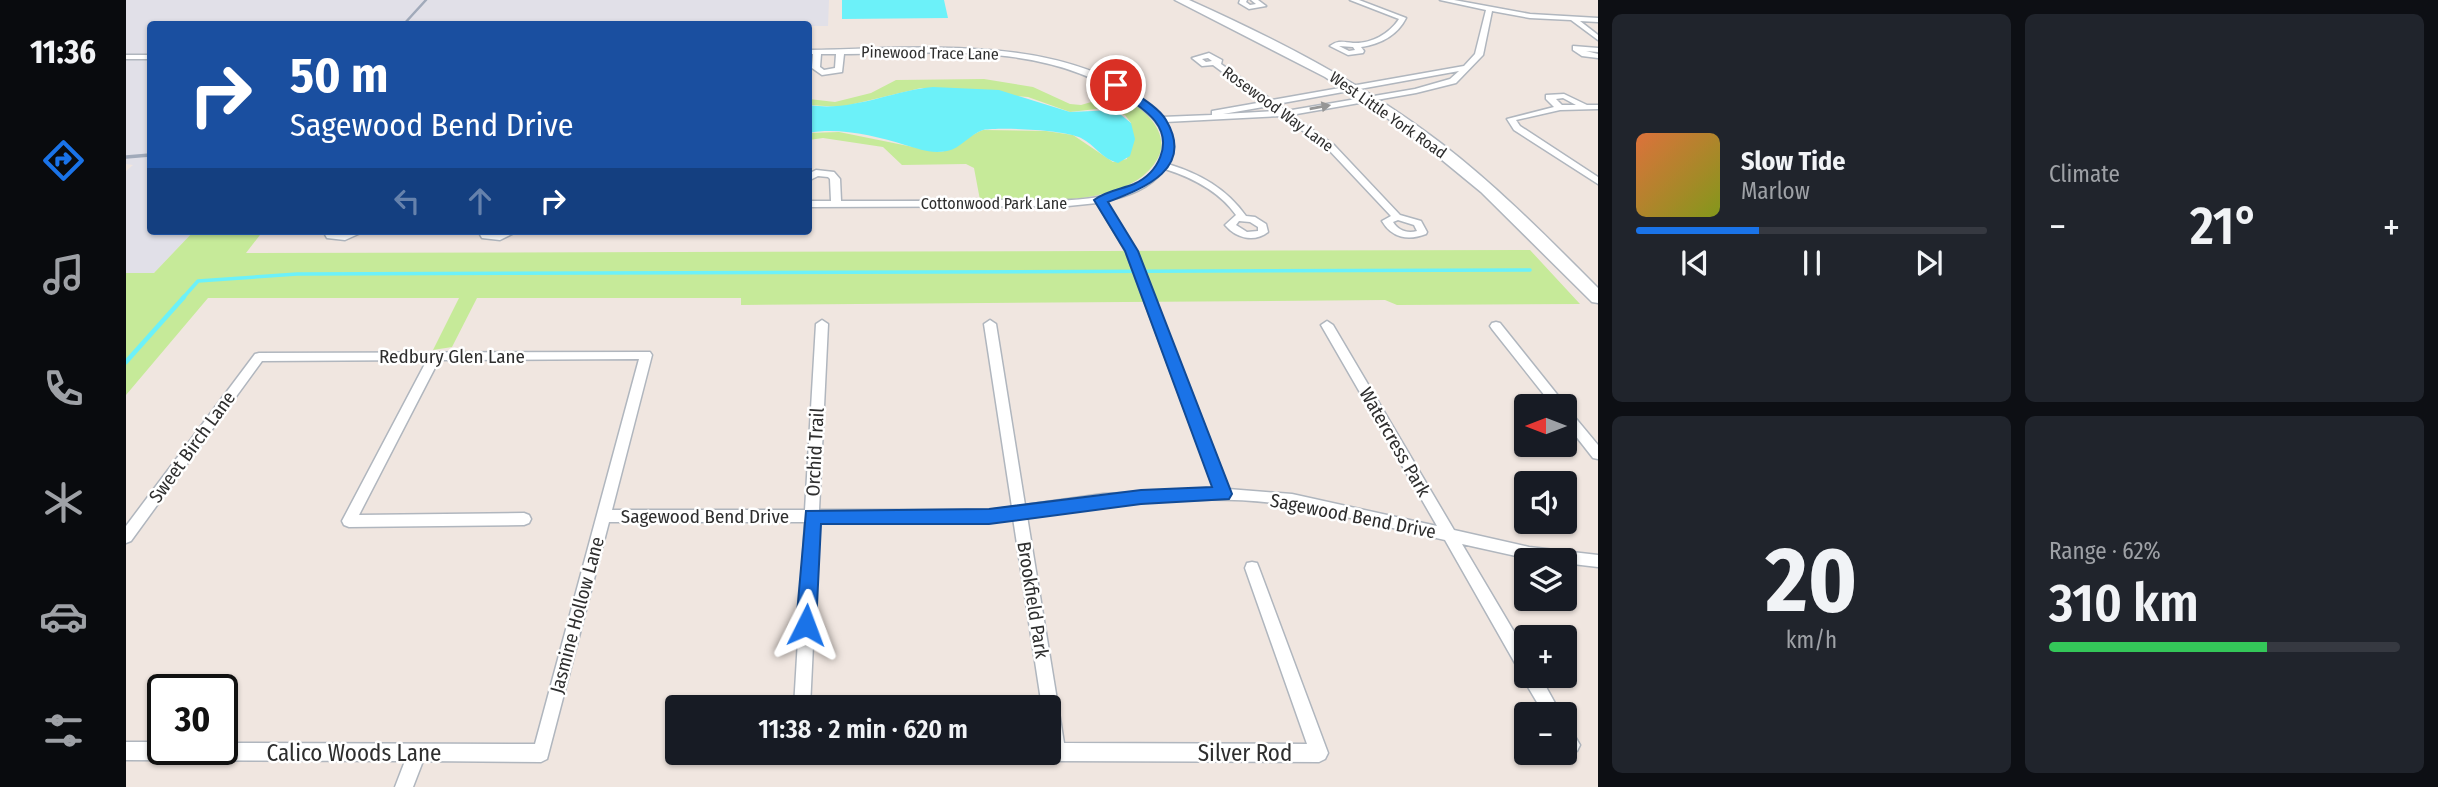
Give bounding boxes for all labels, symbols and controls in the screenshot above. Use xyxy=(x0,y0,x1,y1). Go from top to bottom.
text: 11:36 xyxy=(30,33,96,71)
street label: Pinewood Trace Lane xyxy=(861,42,999,64)
text: 50 m xyxy=(290,46,388,105)
icon: right xyxy=(175,49,266,140)
pin xyxy=(1086,55,1146,115)
street label: Rosewood Way Lane xyxy=(1219,62,1337,156)
icon: arrive xyxy=(1097,66,1135,104)
street label: West Little York Road xyxy=(1326,68,1450,162)
one-way arrow xyxy=(1309,101,1331,112)
text: Sagewood Bend Drive xyxy=(290,106,573,144)
icon: directions xyxy=(39,136,88,185)
text: Slow Tide xyxy=(1741,146,1845,177)
text: Climate xyxy=(2049,160,2120,188)
text: Marlow xyxy=(1741,177,1810,205)
icon: left xyxy=(388,182,426,220)
icon: ahead xyxy=(461,182,499,220)
icon: right xyxy=(534,182,572,220)
street label: Cottonwood Park Lane xyxy=(921,194,1067,213)
text: 21° xyxy=(2190,195,2259,258)
text: − xyxy=(2049,204,2066,250)
text: + xyxy=(2383,204,2400,250)
icon: previous xyxy=(1676,244,1714,282)
icon: pause xyxy=(1793,244,1831,282)
icon: next xyxy=(1910,244,1948,282)
icon: music xyxy=(39,250,88,299)
street label: Redbury Glen Lane xyxy=(379,345,525,368)
icon: phone xyxy=(39,364,88,413)
street label: Watercress Park xyxy=(1354,383,1436,501)
street label: Sweet Birch Lane xyxy=(144,387,240,507)
north arrow xyxy=(1514,394,1577,457)
map controls xyxy=(1514,394,1577,765)
street label: Orchid Trail xyxy=(801,407,829,497)
button: sound xyxy=(1514,471,1577,534)
icon: climate xyxy=(39,478,88,527)
street label: Sagewood Bend Drive xyxy=(1268,489,1438,543)
street label: Sagewood Bend Drive xyxy=(621,505,789,528)
text: 20 xyxy=(1766,526,1857,635)
street label: Jasmine Hollow Lane xyxy=(545,534,609,696)
text: Range · 62% xyxy=(2049,537,2161,565)
street label: Brookfield Park xyxy=(1012,540,1054,660)
button: layers xyxy=(1514,548,1577,611)
text: 310 km xyxy=(2049,572,2199,635)
position arrow xyxy=(769,588,843,662)
icon: car xyxy=(39,592,88,641)
button: + xyxy=(1514,625,1577,688)
text: km/h xyxy=(1786,626,1837,654)
speed limit sign: 30 xyxy=(147,674,238,765)
button: − xyxy=(1514,702,1577,765)
icon: filters xyxy=(39,706,88,755)
text: 11:38 · 2 min · 620 m xyxy=(758,714,968,745)
street label: Calico Woods Lane xyxy=(267,739,441,767)
street label: Silver Rod xyxy=(1198,739,1292,767)

